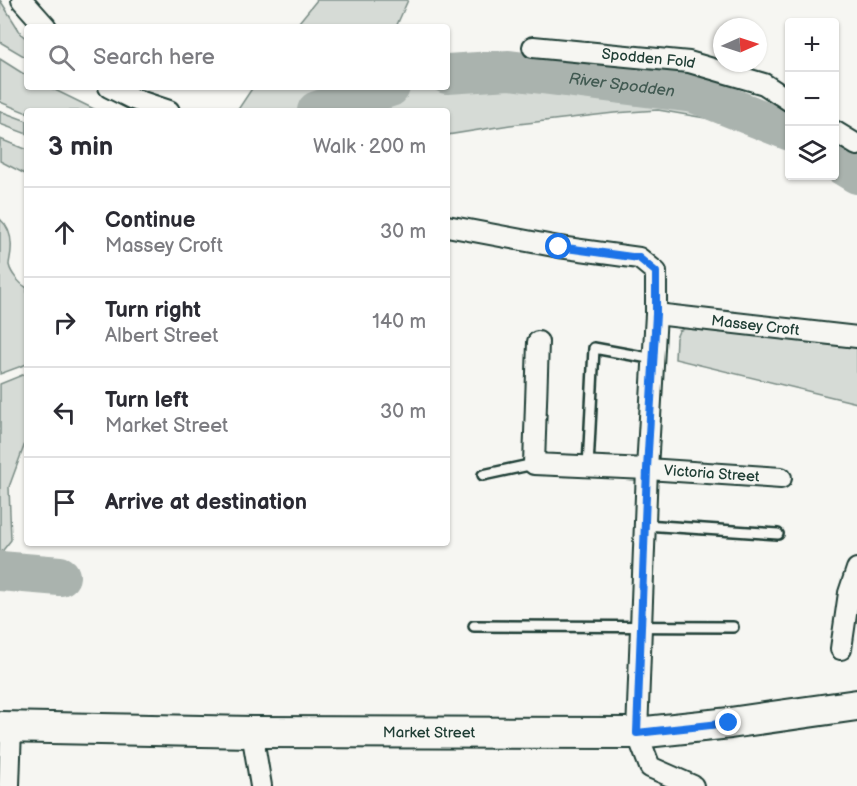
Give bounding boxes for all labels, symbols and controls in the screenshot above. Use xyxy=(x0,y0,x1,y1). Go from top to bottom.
north arrow xyxy=(713,18,767,72)
map controls xyxy=(785,18,839,180)
button: + xyxy=(785,18,839,72)
search box xyxy=(24,24,450,90)
icon: search xyxy=(45,41,78,74)
text: Search here xyxy=(93,44,215,71)
street label: Spodden Fold xyxy=(601,45,697,73)
water label: River Spodden xyxy=(568,70,676,102)
button: − xyxy=(785,72,839,126)
button: layers xyxy=(785,126,839,180)
text: 3 min xyxy=(48,132,113,163)
text: Walk · 200 m xyxy=(313,135,426,159)
text: Continue xyxy=(105,207,195,234)
icon: ahead xyxy=(48,216,81,249)
text: 30 m xyxy=(380,220,426,244)
route start xyxy=(545,233,571,259)
text: Massey Croft xyxy=(105,234,223,258)
text: Turn right xyxy=(105,297,201,324)
icon: right xyxy=(48,306,81,339)
text: 140 m xyxy=(372,310,426,334)
street label: Massey Croft xyxy=(710,311,801,340)
text: Albert Street xyxy=(105,324,218,348)
text: Turn left xyxy=(105,387,189,414)
icon: left xyxy=(48,396,81,429)
text: 30 m xyxy=(380,400,426,424)
text: Market Street xyxy=(105,414,228,438)
street label: Victoria Street xyxy=(663,461,761,487)
icon: arrive xyxy=(48,486,81,519)
text: Arrive at destination xyxy=(105,489,307,516)
route end xyxy=(715,709,741,735)
street label: Market Street xyxy=(383,723,476,743)

